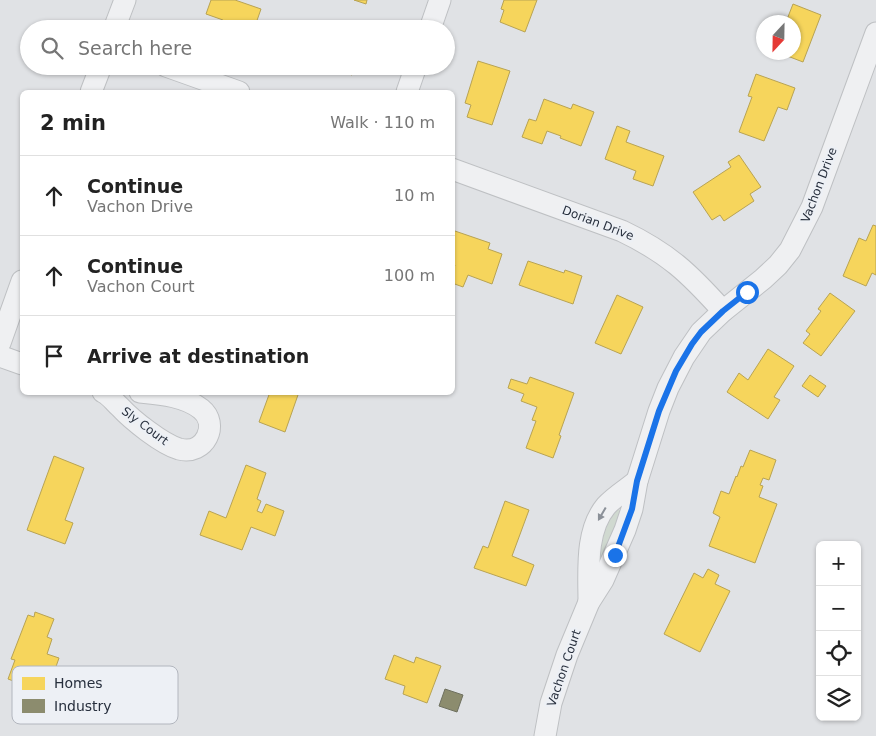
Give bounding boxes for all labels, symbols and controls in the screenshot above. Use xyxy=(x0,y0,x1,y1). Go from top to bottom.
north arrow xyxy=(756,15,801,60)
search box xyxy=(20,20,455,75)
icon: search xyxy=(38,34,66,62)
text: Search here xyxy=(78,37,192,59)
text: 2 min xyxy=(40,111,106,135)
text: Walk · 110 m xyxy=(330,113,435,132)
street label: Vachon Drive xyxy=(798,145,840,225)
text: Continue xyxy=(87,175,183,197)
icon: ahead xyxy=(40,182,68,210)
text: 10 m xyxy=(394,186,435,205)
text: Vachon Drive xyxy=(87,197,193,216)
street label: Dorian Drive xyxy=(560,203,636,243)
text: Continue xyxy=(87,255,183,277)
icon: ahead xyxy=(40,262,68,290)
text: 100 m xyxy=(384,266,435,285)
text: Vachon Court xyxy=(87,277,194,296)
route start xyxy=(736,281,759,304)
icon: arrive xyxy=(40,342,68,370)
text: Arrive at destination xyxy=(87,345,309,367)
street label: Sly Court xyxy=(119,404,171,448)
one-way arrow xyxy=(597,507,606,521)
map controls xyxy=(816,541,861,721)
button: + xyxy=(816,541,861,586)
route end xyxy=(604,544,627,567)
button: − xyxy=(816,586,861,631)
street label: Vachon Court xyxy=(544,627,584,708)
button: locate xyxy=(816,631,861,676)
legend xyxy=(12,666,178,724)
text: Homes xyxy=(54,675,103,691)
button: layers xyxy=(816,676,861,721)
text: Industry xyxy=(54,698,112,714)

